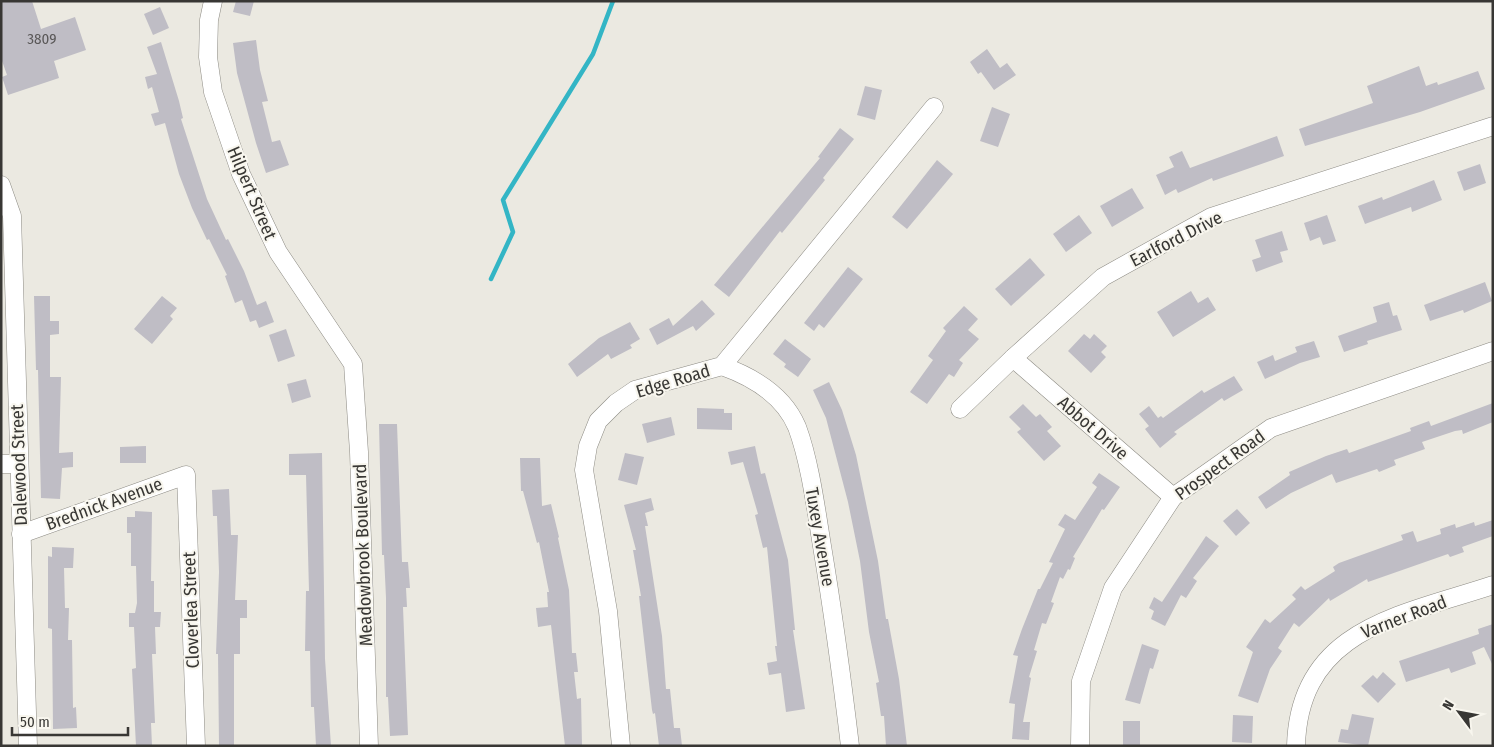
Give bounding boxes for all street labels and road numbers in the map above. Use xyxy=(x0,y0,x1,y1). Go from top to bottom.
street label: Hilpert Street xyxy=(222,143,282,243)
street label: Earlford Drive xyxy=(1126,206,1226,272)
street label: Edge Road xyxy=(633,359,713,403)
street label: Abbot Drive xyxy=(1053,391,1133,465)
street label: Dalewood Street xyxy=(6,404,32,526)
street label: Prospect Road xyxy=(1171,425,1269,505)
street label: Meadowbrook Boulevard xyxy=(349,463,377,647)
street label: Brednick Avenue xyxy=(43,473,165,535)
street label: Tuxey Avenue xyxy=(800,486,840,588)
street label: Cloverlea Street xyxy=(178,551,204,669)
street label: Varner Road xyxy=(1358,591,1450,643)

